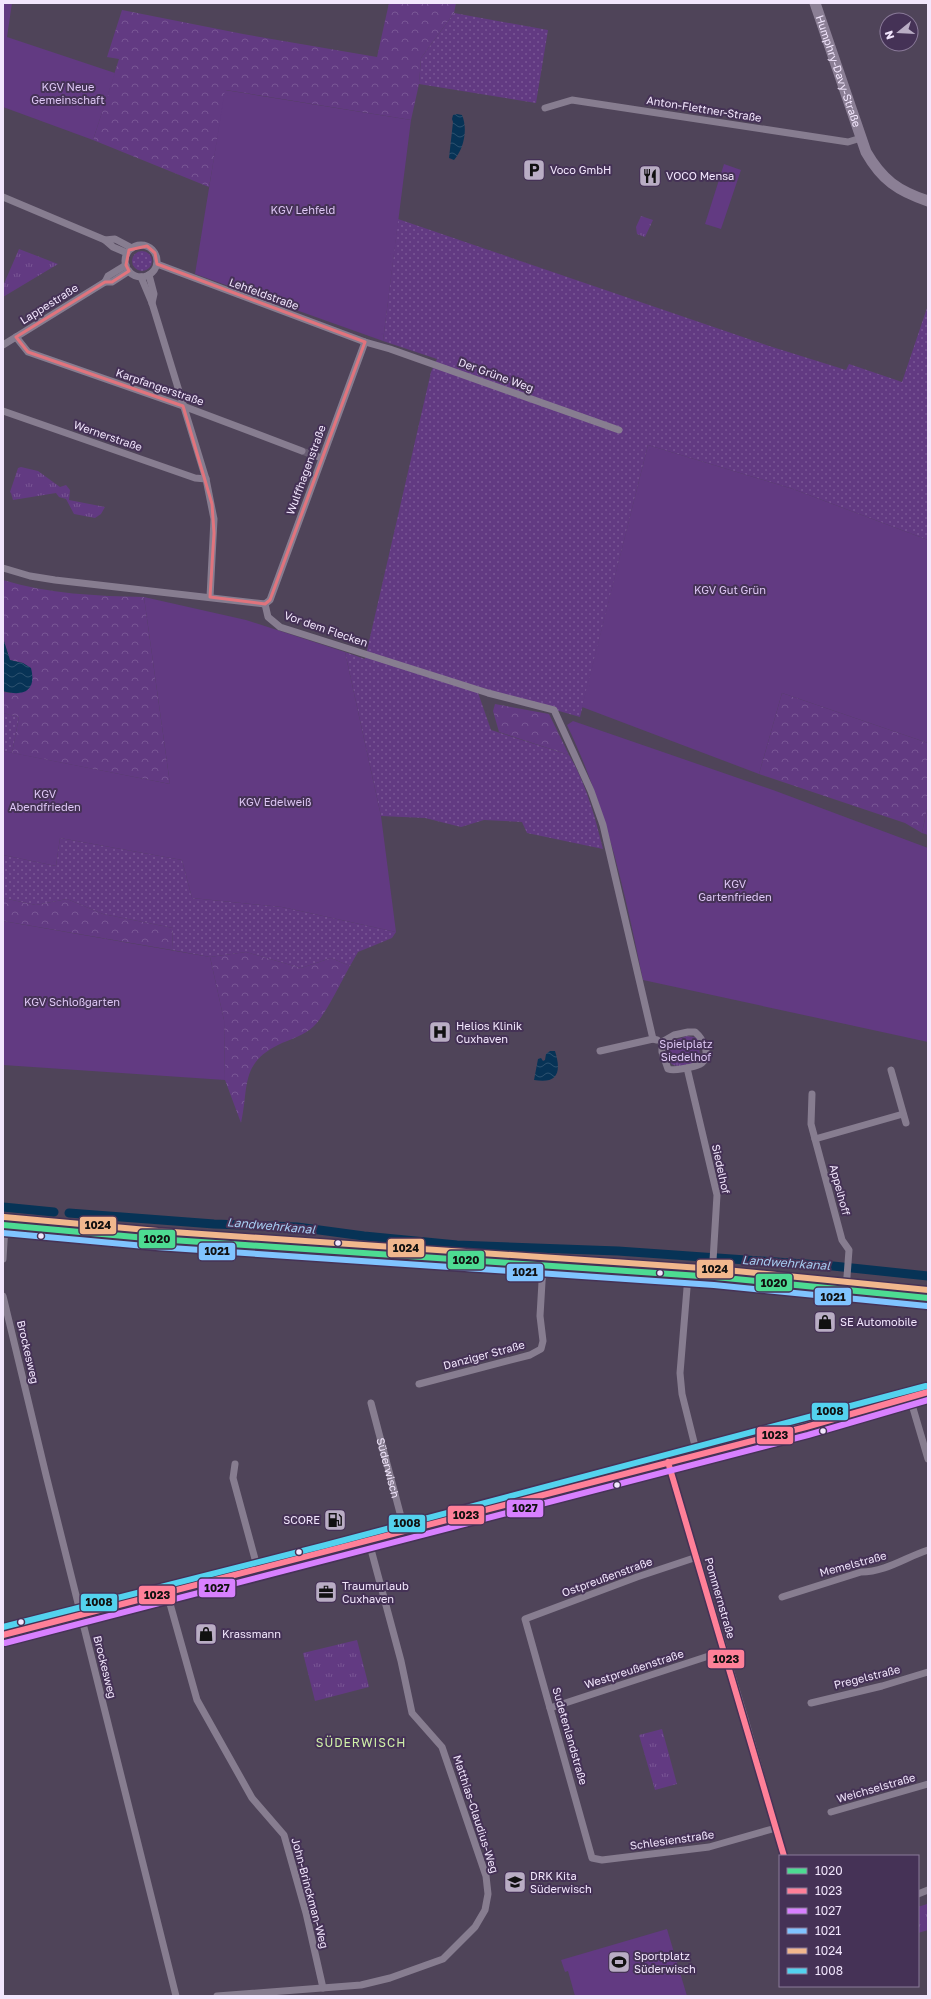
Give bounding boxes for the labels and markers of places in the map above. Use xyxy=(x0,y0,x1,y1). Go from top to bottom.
parking icon: Voco GmbH xyxy=(521,157,547,183)
place label: Voco GmbH xyxy=(550,163,611,176)
restaurant icon: VOCO Mensa xyxy=(637,163,663,189)
place label: VOCO Mensa xyxy=(666,169,734,182)
hospital icon: Helios Klinik Cuxhaven xyxy=(427,1019,453,1045)
place label: Helios Klinik Cuxhaven xyxy=(456,1019,522,1045)
unlabelled marker xyxy=(36,1231,46,1241)
unlabelled marker xyxy=(333,1238,343,1248)
unlabelled marker xyxy=(655,1268,665,1278)
shop icon: SE Automobile xyxy=(812,1309,838,1335)
place label: SE Automobile xyxy=(840,1315,917,1328)
unlabelled marker xyxy=(818,1426,828,1436)
unlabelled marker xyxy=(612,1480,622,1490)
fuel station icon: SCORE xyxy=(322,1507,348,1533)
place label: SCORE xyxy=(283,1513,320,1526)
unlabelled marker xyxy=(294,1547,304,1557)
office icon: Traumurlaub Cuxhaven xyxy=(313,1579,339,1605)
place label: Traumurlaub Cuxhaven xyxy=(342,1579,409,1605)
unlabelled marker xyxy=(16,1617,26,1627)
shop icon: Krassmann xyxy=(193,1621,219,1647)
place label: Krassmann xyxy=(222,1627,281,1640)
school or university icon: DRK Kita Süderwisch xyxy=(502,1869,528,1895)
place label: DRK Kita Süderwisch xyxy=(530,1869,592,1895)
sports icon: Sportplatz Süderwisch xyxy=(606,1949,632,1975)
place label: Sportplatz Süderwisch xyxy=(634,1949,696,1975)

